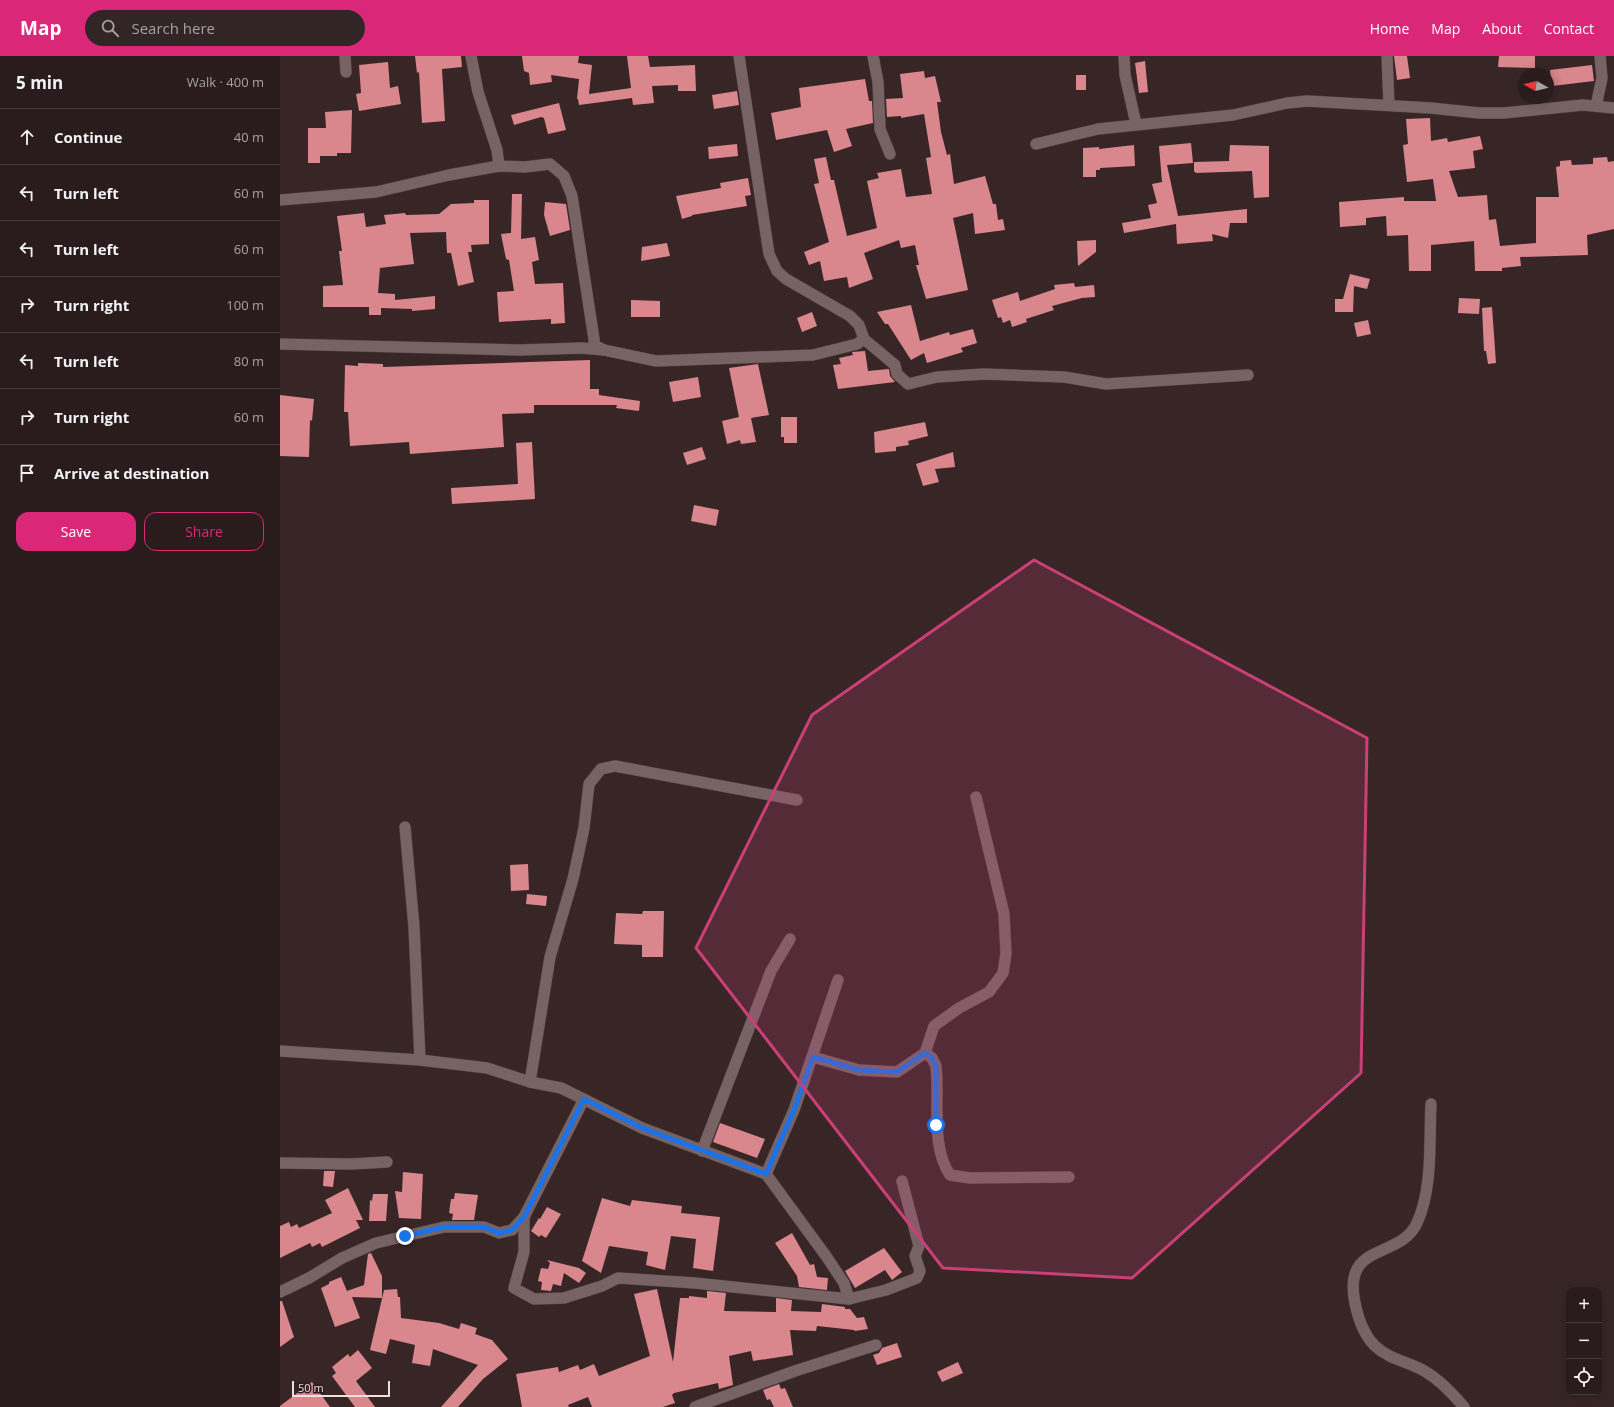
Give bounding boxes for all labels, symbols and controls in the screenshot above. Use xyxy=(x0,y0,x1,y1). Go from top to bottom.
search box xyxy=(85,10,365,46)
text: Map xyxy=(20,15,61,41)
icon: search xyxy=(99,17,121,39)
text: Search here xyxy=(131,18,215,38)
text: Home xyxy=(1370,19,1409,38)
text: Map xyxy=(1431,19,1460,38)
text: About xyxy=(1482,19,1522,38)
text: Contact xyxy=(1544,19,1594,38)
north arrow xyxy=(1518,68,1554,104)
text: 5 min xyxy=(16,71,63,94)
text: Walk · 400 m xyxy=(187,73,264,91)
icon: ahead xyxy=(16,126,38,148)
text: Continue xyxy=(54,127,122,147)
text: 40 m xyxy=(234,128,264,146)
icon: left xyxy=(16,182,38,204)
text: Turn left xyxy=(54,183,119,203)
text: 60 m xyxy=(234,184,264,202)
icon: left xyxy=(16,238,38,260)
text: Turn left xyxy=(54,239,119,259)
text: 60 m xyxy=(234,240,264,258)
icon: right xyxy=(16,294,38,316)
text: Turn right xyxy=(54,295,129,315)
text: 100 m xyxy=(226,296,264,314)
icon: left xyxy=(16,350,38,372)
text: Turn left xyxy=(54,351,119,371)
text: 80 m xyxy=(234,352,264,370)
icon: right xyxy=(16,406,38,428)
text: Turn right xyxy=(54,407,129,427)
text: 60 m xyxy=(234,408,264,426)
icon: arrive xyxy=(16,462,38,484)
text: Arrive at destination xyxy=(54,463,209,483)
button: Save xyxy=(16,512,136,551)
button: Share xyxy=(144,512,264,551)
route start xyxy=(927,1116,945,1134)
route end xyxy=(396,1227,414,1245)
map controls xyxy=(1566,1287,1602,1395)
button: + xyxy=(1566,1287,1602,1323)
button: − xyxy=(1566,1323,1602,1359)
button: locate xyxy=(1566,1359,1602,1395)
scale bar xyxy=(292,1379,390,1398)
text: 50 m xyxy=(298,1380,324,1395)

